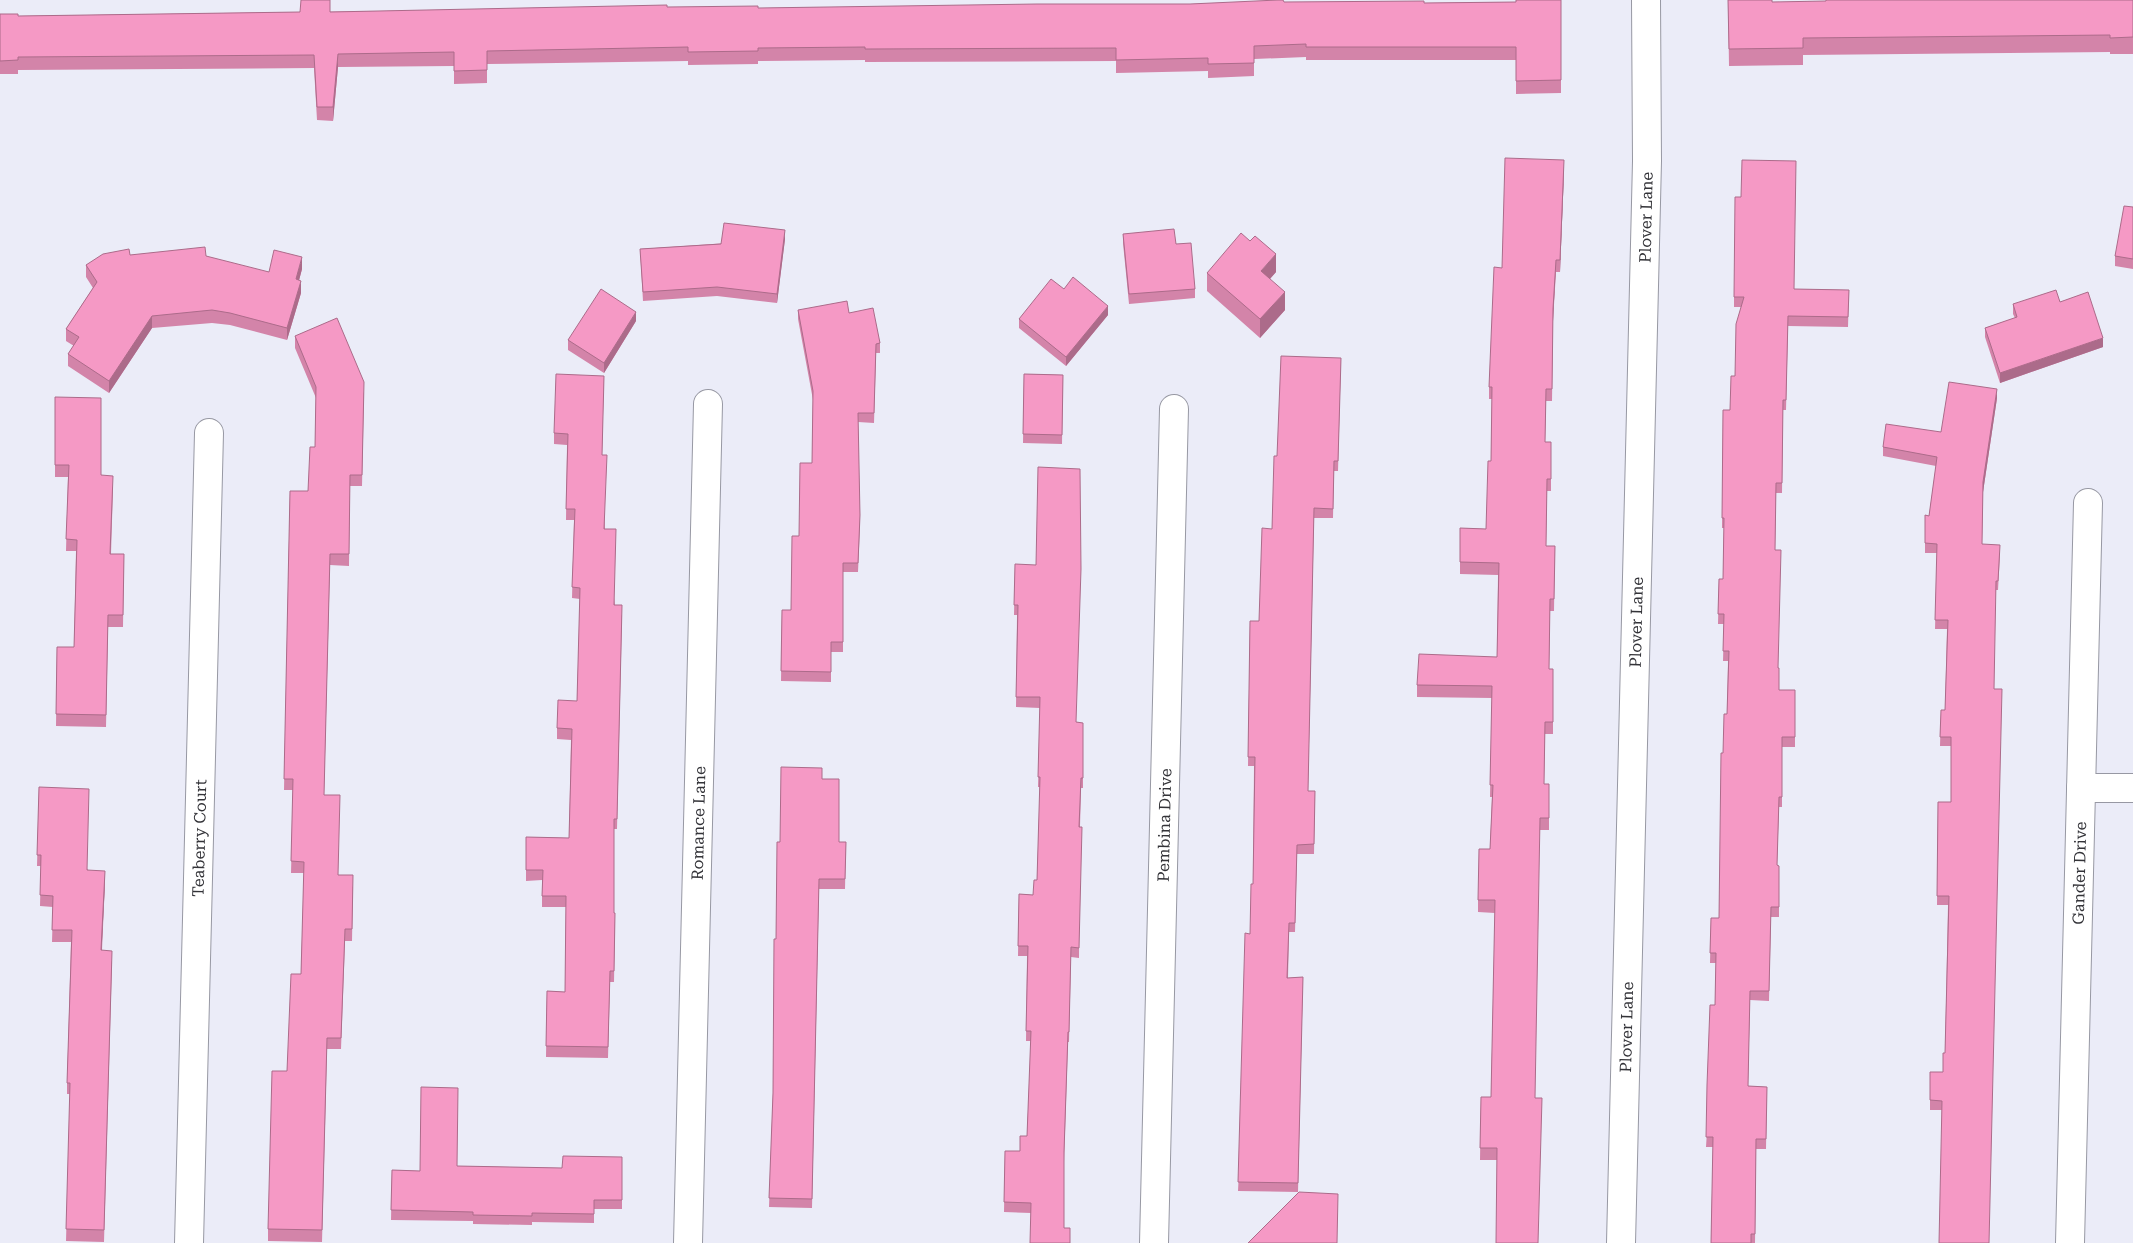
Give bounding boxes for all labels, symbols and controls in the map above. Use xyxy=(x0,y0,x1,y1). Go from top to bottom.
street label: Plover Lane xyxy=(1636,171,1657,263)
street label: Plover Lane xyxy=(1626,576,1647,668)
street label: Romance Lane xyxy=(688,766,709,880)
street label: Pembina Drive xyxy=(1154,768,1175,882)
street label: Teaberry Court xyxy=(189,779,210,897)
street label: Gander Drive xyxy=(2069,821,2090,925)
street label: Plover Lane xyxy=(1616,981,1637,1073)

